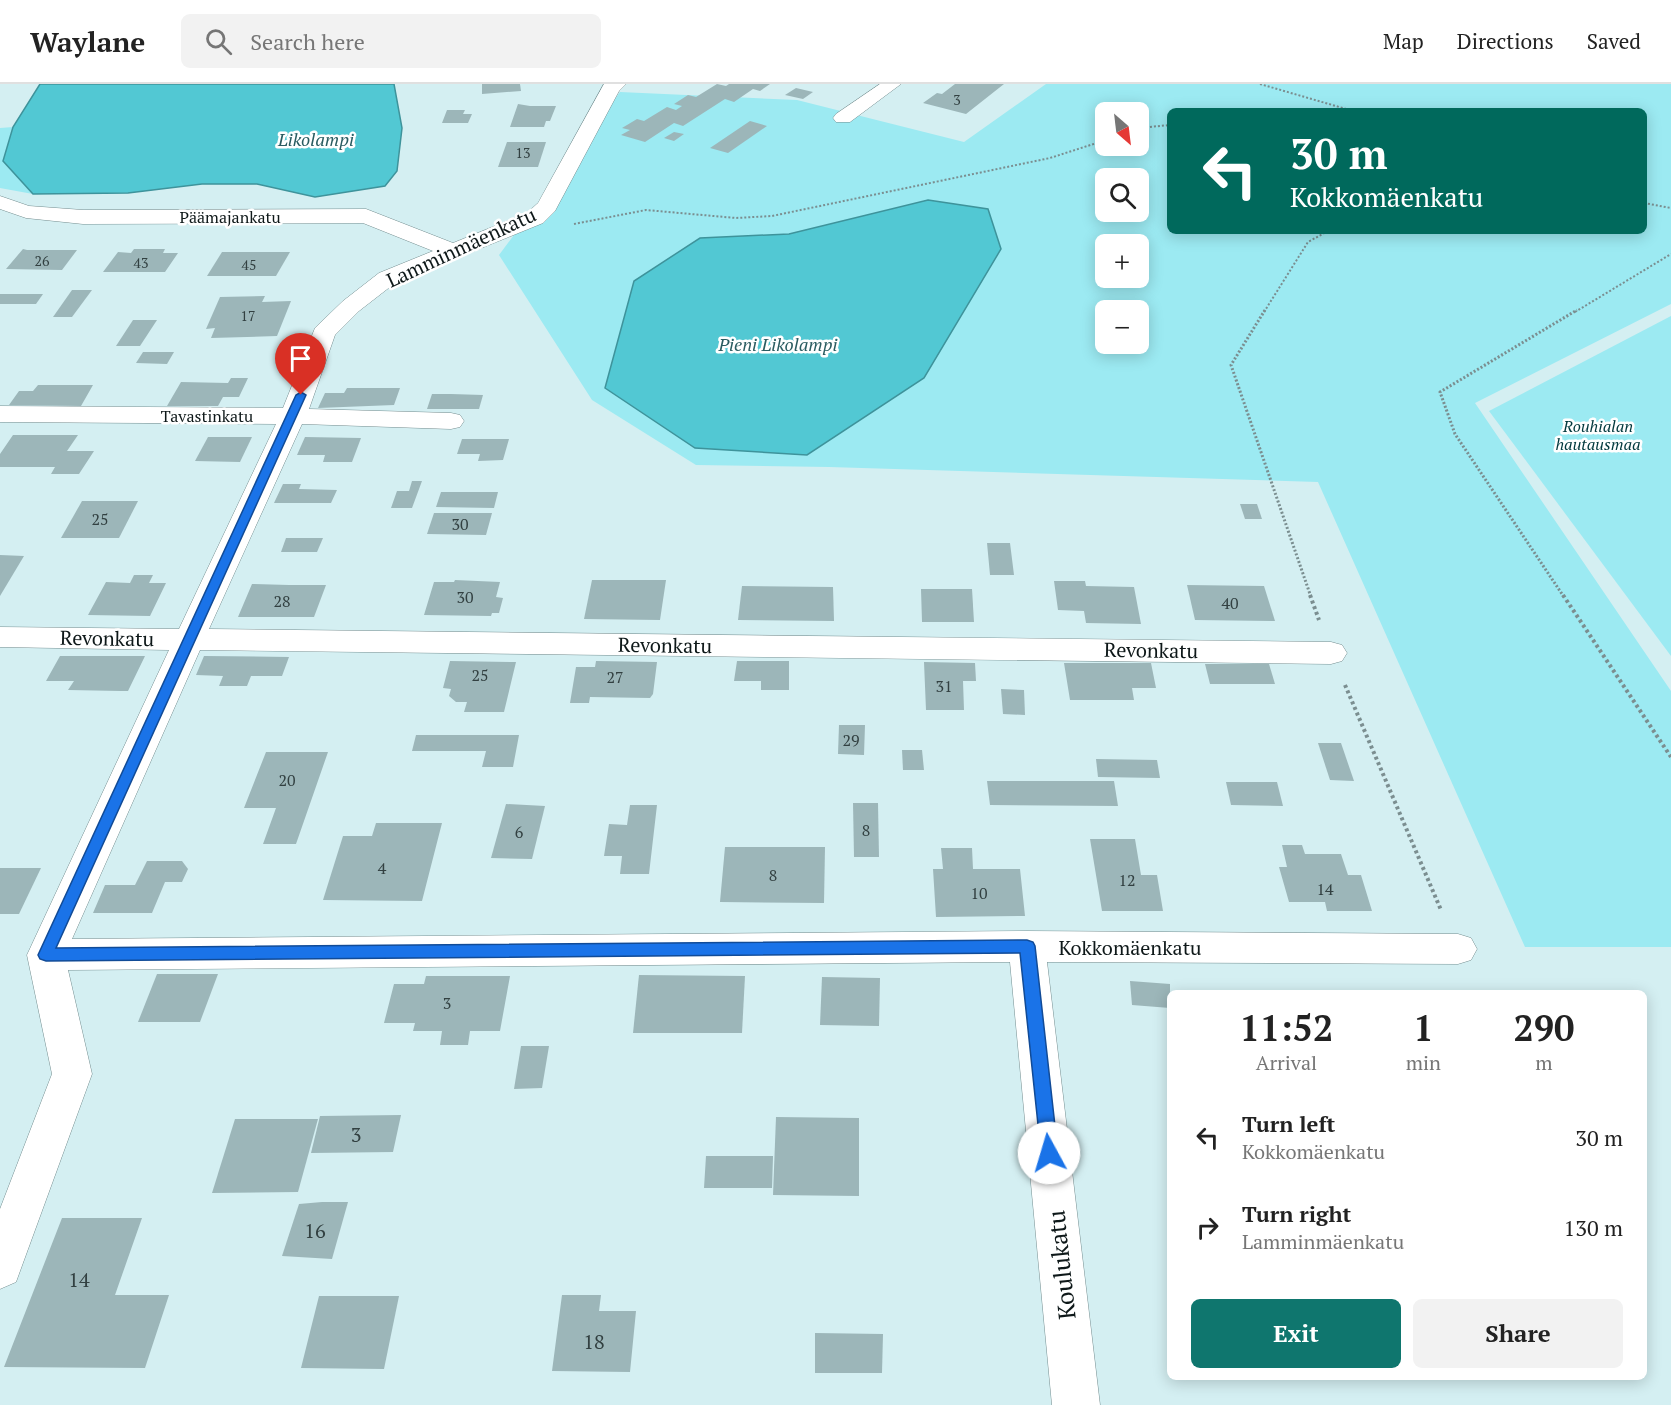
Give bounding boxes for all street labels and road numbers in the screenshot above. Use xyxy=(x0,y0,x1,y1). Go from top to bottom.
street label: Lamminmäenkatu xyxy=(382,201,540,293)
street label: Päämajankatu xyxy=(179,206,281,228)
street label: Tavastinkatu xyxy=(161,405,253,427)
street label: Revonkatu xyxy=(60,624,154,652)
street label: Revonkatu xyxy=(618,631,712,659)
street label: Revonkatu xyxy=(1104,636,1198,664)
street label: Kokkomäenkatu xyxy=(1058,934,1202,961)
street label: Koulukatu xyxy=(1039,1209,1083,1321)

